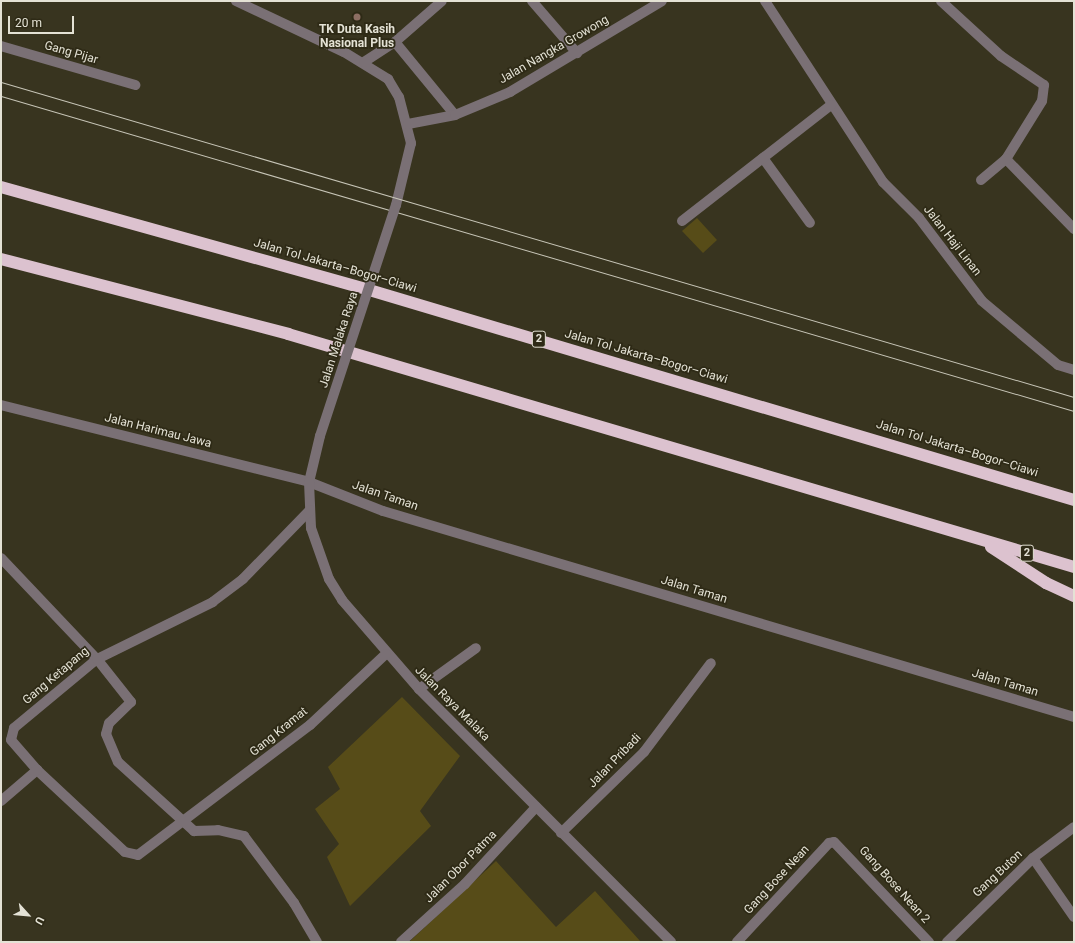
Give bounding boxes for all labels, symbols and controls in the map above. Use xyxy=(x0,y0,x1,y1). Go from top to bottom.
scale bar xyxy=(10,8,76,34)
marker: TK Duta Kasih Nasional Plus xyxy=(352,12,362,22)
street label: Jalan Nangka Growong xyxy=(497,13,611,87)
text: 20 m xyxy=(15,16,42,30)
place label: TK Duta Kasih Nasional Plus xyxy=(319,23,395,51)
street label: Gang Pijar xyxy=(43,38,99,68)
street label: Jalan Haji Linan xyxy=(920,203,984,279)
street label: Jalan Tol Jakarta–Bogor–Ciawi xyxy=(252,236,418,296)
street label: Jalan Malaka Raya xyxy=(317,290,361,390)
street label: Jalan Tol Jakarta–Bogor–Ciawi xyxy=(563,327,729,387)
road number: 2 xyxy=(531,330,547,348)
street label: Jalan Harimau Jawa xyxy=(103,411,213,451)
street label: Jalan Tol Jakarta–Bogor–Ciawi xyxy=(874,417,1040,481)
street label: Jalan Taman xyxy=(350,478,420,514)
road number: 2 xyxy=(1019,544,1035,562)
street label: Jalan Taman xyxy=(659,573,729,607)
street label: Gang Ketapang xyxy=(20,644,92,708)
street label: Jalan Raya Malaka xyxy=(411,663,493,745)
street label: Jalan Taman xyxy=(970,666,1040,700)
street label: Gang Kramat xyxy=(247,704,311,760)
street label: Jalan Pribadi xyxy=(586,731,644,791)
street label: Jalan Obor Patma xyxy=(422,828,500,906)
street label: Gang Bose Nean xyxy=(741,843,813,917)
street label: Gang Bose Nean 2 xyxy=(856,844,932,926)
street label: Gang Buton xyxy=(970,847,1026,901)
north arrow xyxy=(8,895,48,935)
text: U xyxy=(32,914,47,927)

